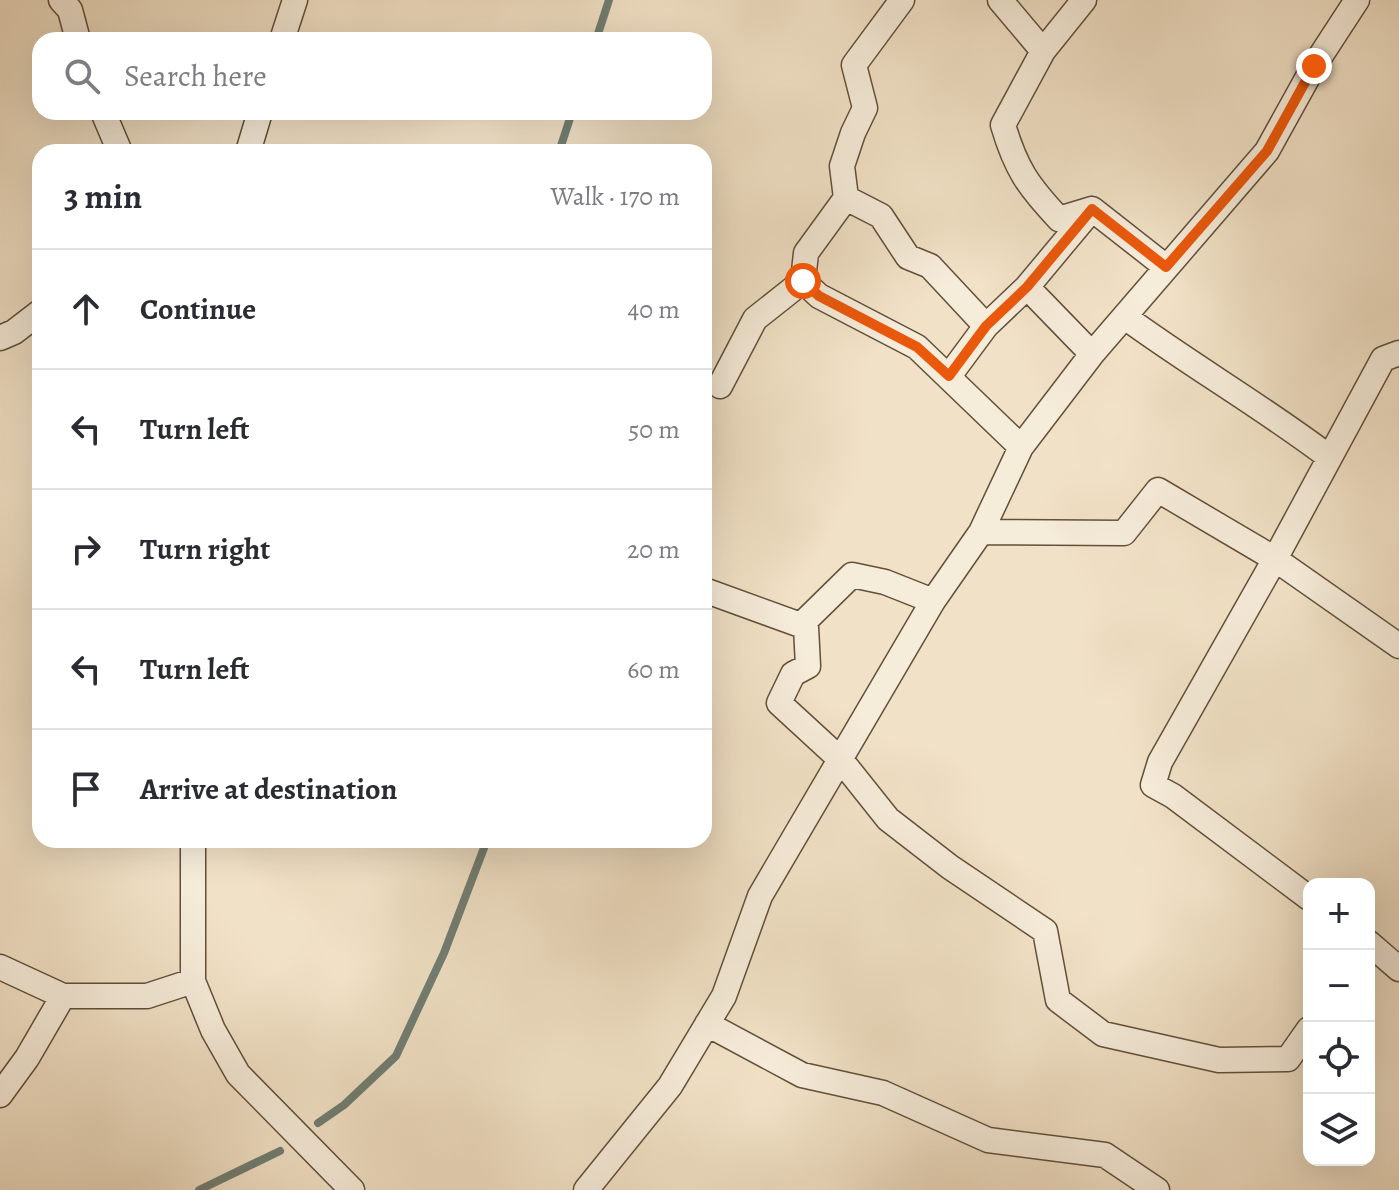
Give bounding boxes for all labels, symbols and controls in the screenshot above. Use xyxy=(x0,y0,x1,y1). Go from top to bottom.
search box xyxy=(32,32,712,120)
route end xyxy=(1296,48,1332,84)
icon: search xyxy=(60,54,104,98)
text: Search here xyxy=(124,56,267,96)
text: 3 min xyxy=(64,173,142,220)
text: Walk · 170 m xyxy=(551,179,680,214)
route start xyxy=(785,263,821,299)
icon: ahead xyxy=(64,287,108,331)
text: Continue xyxy=(140,289,256,329)
text: 40 m xyxy=(628,292,680,327)
icon: left xyxy=(64,407,108,451)
text: Turn left xyxy=(140,409,249,449)
text: 50 m xyxy=(628,412,680,447)
icon: right xyxy=(64,527,108,571)
text: Turn right xyxy=(140,529,270,569)
text: 20 m xyxy=(627,532,680,567)
icon: left xyxy=(64,647,108,691)
text: Turn left xyxy=(140,649,249,689)
text: 60 m xyxy=(627,652,680,687)
icon: arrive xyxy=(64,767,108,811)
text: Arrive at destination xyxy=(140,769,397,809)
map controls xyxy=(1303,878,1375,1166)
button: + xyxy=(1303,878,1375,950)
button: − xyxy=(1303,950,1375,1022)
button: locate xyxy=(1303,1022,1375,1094)
button: layers xyxy=(1303,1094,1375,1166)

